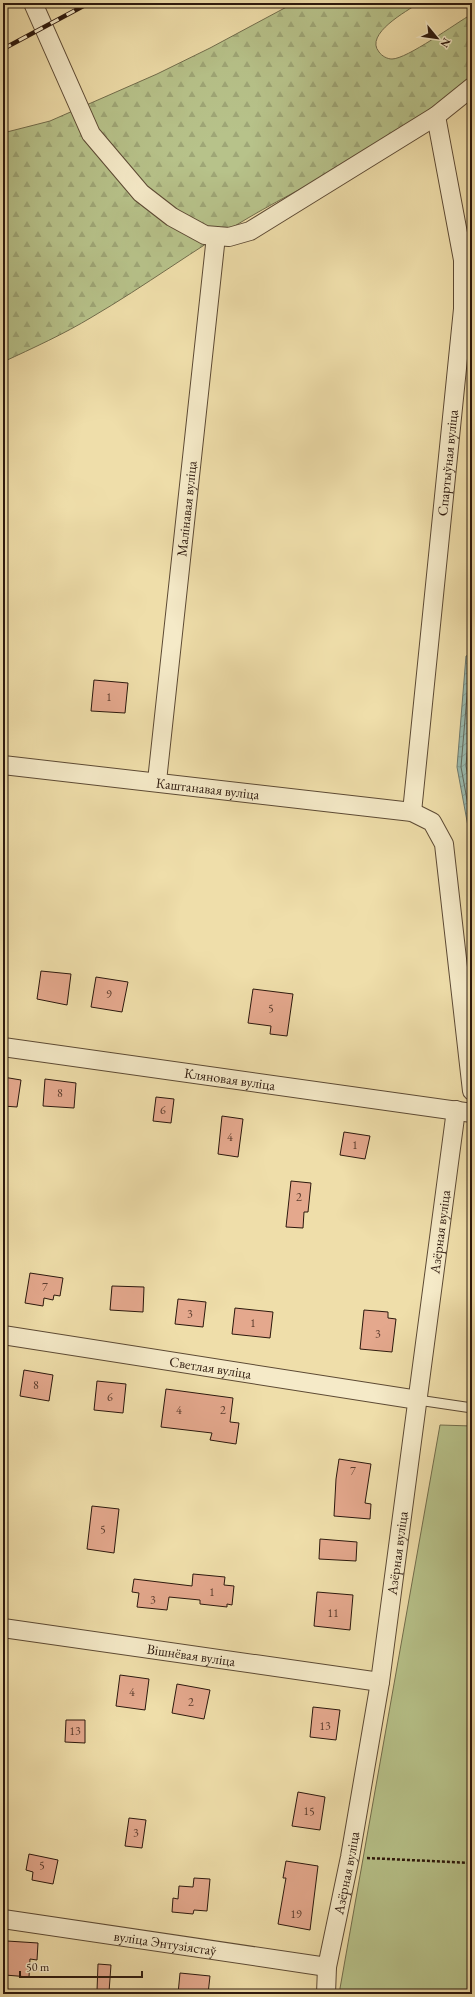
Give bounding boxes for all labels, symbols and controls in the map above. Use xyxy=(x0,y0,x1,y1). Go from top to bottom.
north arrow xyxy=(417,18,457,58)
text: N xyxy=(437,36,454,50)
street label: Спартыўная вуліца xyxy=(433,408,462,517)
street label: Малінавая вуліца xyxy=(172,459,201,557)
house number: 1 xyxy=(106,689,112,705)
street label: Каштанавая вуліца xyxy=(155,774,261,803)
house number: 9 xyxy=(106,986,112,1002)
house number: 5 xyxy=(268,1000,274,1016)
street label: Кляновая вуліца xyxy=(183,1064,277,1094)
house number: 8 xyxy=(57,1085,63,1101)
house number: 6 xyxy=(160,1102,166,1118)
house number: 4 xyxy=(227,1129,233,1145)
house number: 1 xyxy=(352,1137,358,1153)
house number: 2 xyxy=(296,1189,302,1205)
street label: Азёрная вуліца xyxy=(425,1189,454,1276)
house number: 7 xyxy=(42,1279,48,1295)
house number: 3 xyxy=(187,1306,193,1322)
house number: 1 xyxy=(250,1315,256,1331)
house number: 3 xyxy=(375,1326,381,1342)
street label: Светлая вуліца xyxy=(168,1352,253,1383)
house number: 8 xyxy=(33,1377,39,1393)
house number: 6 xyxy=(107,1389,113,1405)
house number: 4 xyxy=(176,1402,182,1418)
house number: 2 xyxy=(220,1402,226,1418)
house number: 7 xyxy=(350,1463,356,1479)
street label: Азёрная вуліца xyxy=(383,1510,412,1597)
house number: 5 xyxy=(100,1521,106,1537)
house number: 1 xyxy=(209,1584,215,1600)
house number: 3 xyxy=(150,1592,156,1608)
house number: 11 xyxy=(327,1605,339,1621)
street label: Вішнёвая вуліца xyxy=(146,1640,237,1670)
house number: 4 xyxy=(129,1684,135,1700)
house number: 2 xyxy=(188,1694,194,1710)
house number: 13 xyxy=(319,1718,331,1734)
house number: 13 xyxy=(69,1723,81,1739)
house number: 15 xyxy=(303,1803,315,1819)
house number: 3 xyxy=(133,1825,139,1841)
street label: Азёрная вуліца xyxy=(329,1830,363,1917)
house number: 5 xyxy=(39,1857,45,1873)
house number: 19 xyxy=(290,1906,302,1922)
street label: вуліца Энтузіястаў xyxy=(113,1927,219,1960)
scale bar xyxy=(20,1953,142,1979)
text: 50 m xyxy=(26,1959,50,1975)

